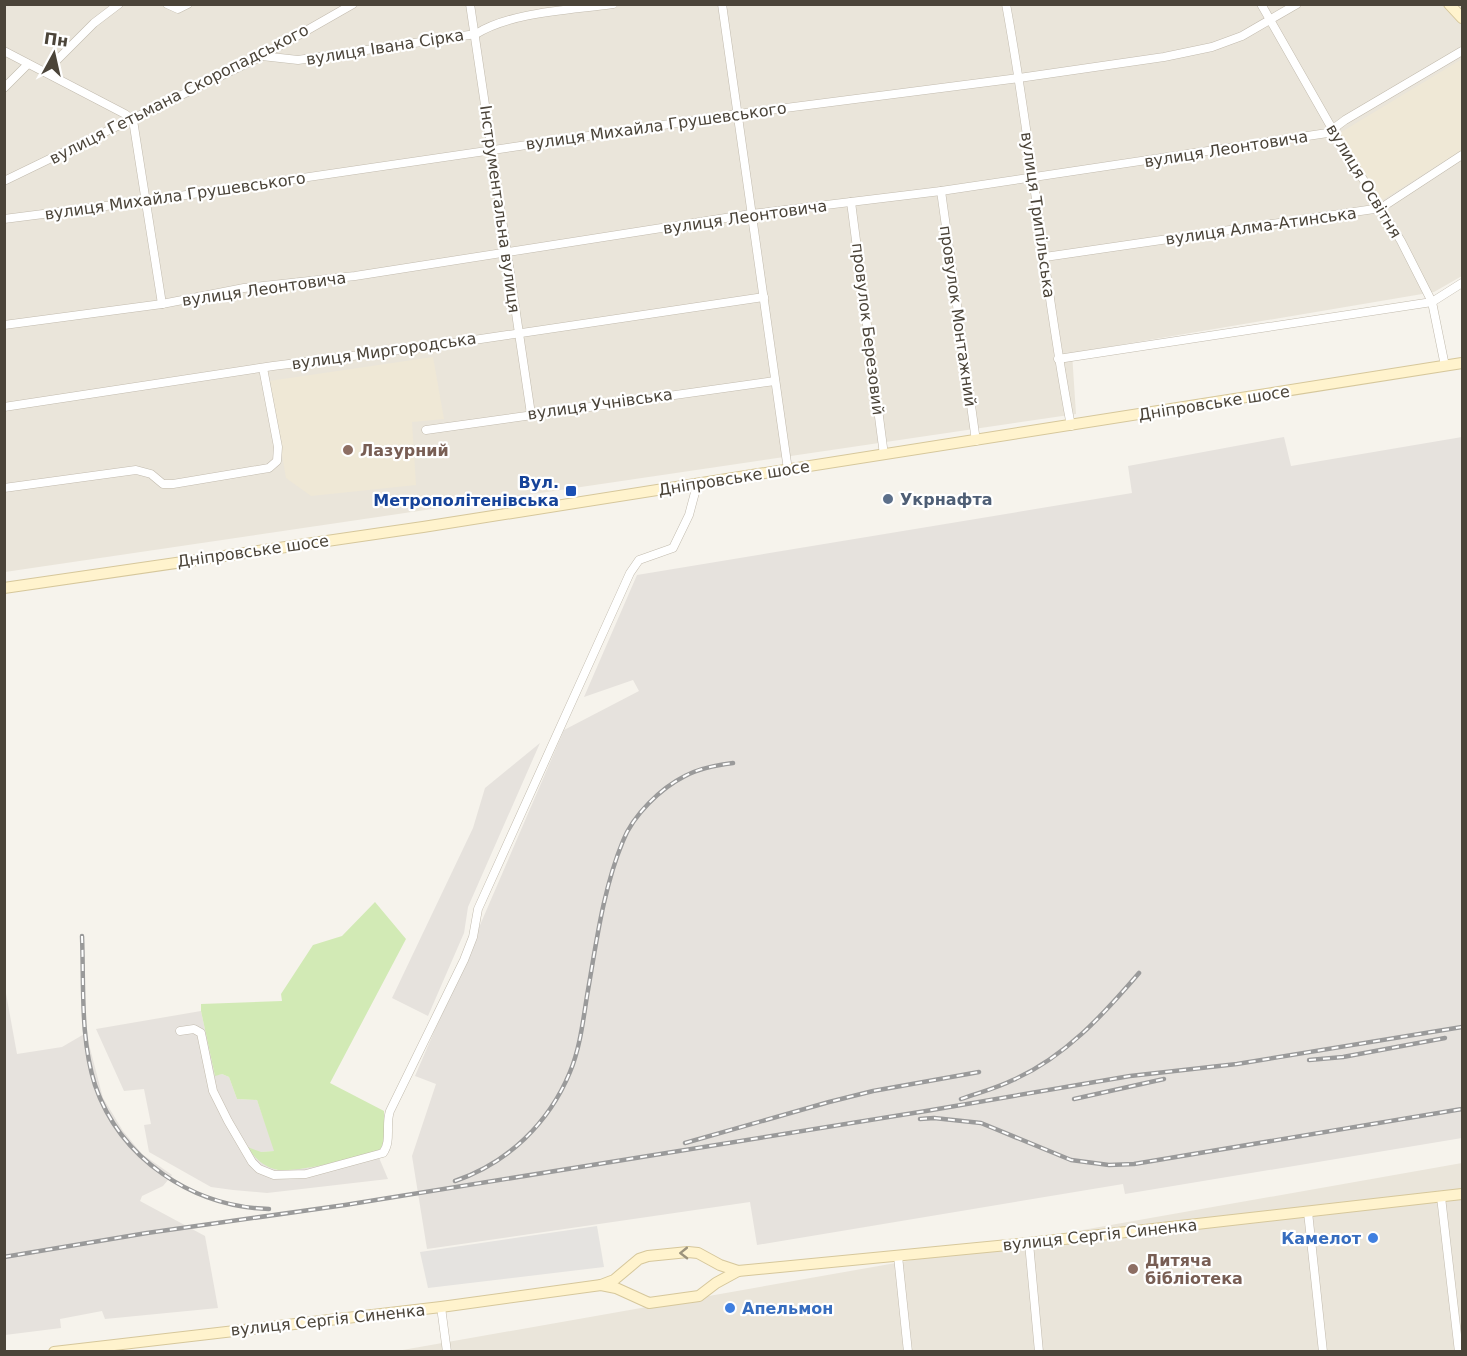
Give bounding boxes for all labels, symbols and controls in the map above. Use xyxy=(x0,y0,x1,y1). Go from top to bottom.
street label: вулиця Гетьмана Скоропадського xyxy=(46,20,312,168)
north arrow xyxy=(24,24,84,84)
street label: вулиця Івана Сірка xyxy=(305,25,465,69)
text: Пн xyxy=(43,29,69,51)
street label: вулиця Михайла Грушевського xyxy=(524,98,788,154)
street label: Інструментальна вулиця xyxy=(476,104,524,314)
street label: вулиця Освітня xyxy=(1322,120,1406,242)
street label: вулиця Леонтовича xyxy=(1143,127,1309,171)
street label: вулиця Трипільська xyxy=(1017,131,1059,299)
street label: вулиця Михайла Грушевського xyxy=(43,168,307,224)
street label: вулиця Леонтовича xyxy=(662,196,828,238)
street label: вулиця Алма-Атинська xyxy=(1164,203,1358,249)
street label: провулок Монтажний xyxy=(936,224,980,408)
street label: провулок Березовий xyxy=(848,242,888,416)
street label: вулиця Леонтовича xyxy=(181,268,347,310)
street label: вулиця Миргородська xyxy=(290,329,478,373)
street label: Дніпровське шосе xyxy=(1137,382,1291,424)
street label: вулиця Учнівська xyxy=(526,384,674,424)
place label: Лазурний xyxy=(360,441,449,460)
marker: Лазурний xyxy=(341,443,355,457)
street label: Дніпровське шосе xyxy=(657,457,811,499)
place label: Вул. Метрополітенівська xyxy=(373,473,559,510)
marker: Вул. Метрополітенівська xyxy=(564,484,578,498)
place label: Укрнафта xyxy=(900,490,992,509)
marker: Укрнафта xyxy=(881,492,895,506)
street label: Дніпровське шосе xyxy=(176,531,330,571)
street label: вулиця Сергія Синенка xyxy=(1002,1215,1198,1255)
place label: Камелот xyxy=(1281,1229,1362,1248)
marker: Камелот xyxy=(1366,1231,1380,1245)
one-way arrow xyxy=(679,1247,688,1259)
place label: Дитяча бібліотека xyxy=(1145,1251,1243,1288)
marker: Дитяча бібліотека xyxy=(1126,1262,1140,1276)
place label: Апельмон xyxy=(742,1299,833,1318)
street label: вулиця Сергія Синенка xyxy=(230,1300,426,1340)
marker: Апельмон xyxy=(723,1301,737,1315)

